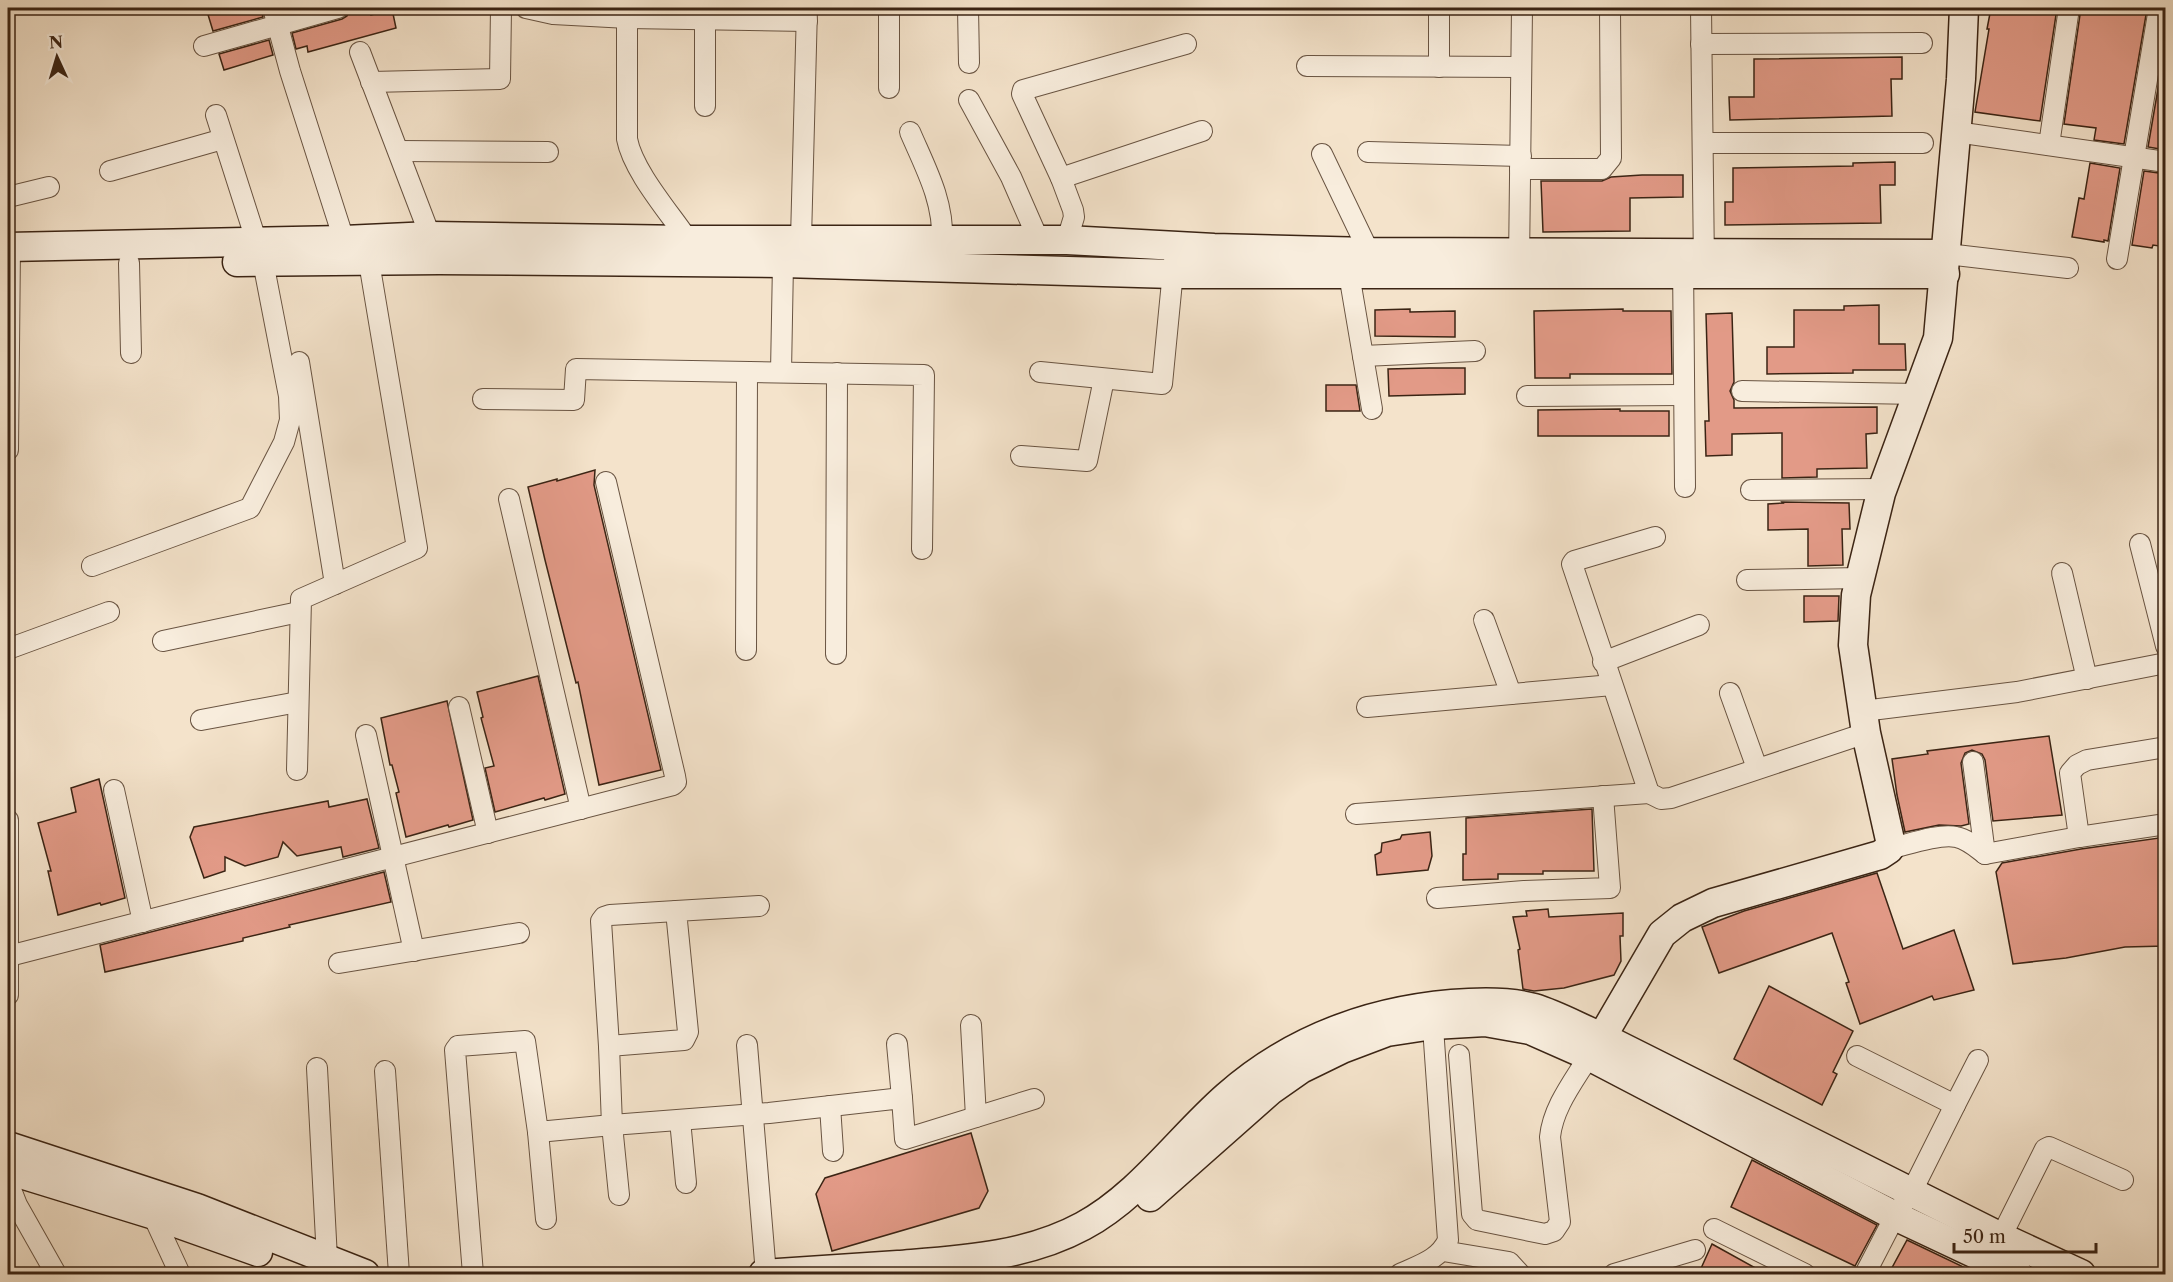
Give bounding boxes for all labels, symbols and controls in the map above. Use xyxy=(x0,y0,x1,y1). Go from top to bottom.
north arrow xyxy=(27,27,87,87)
text: N xyxy=(48,32,64,52)
scale bar xyxy=(1954,1216,2096,1254)
text: 50 m xyxy=(1963,1226,2006,1248)

